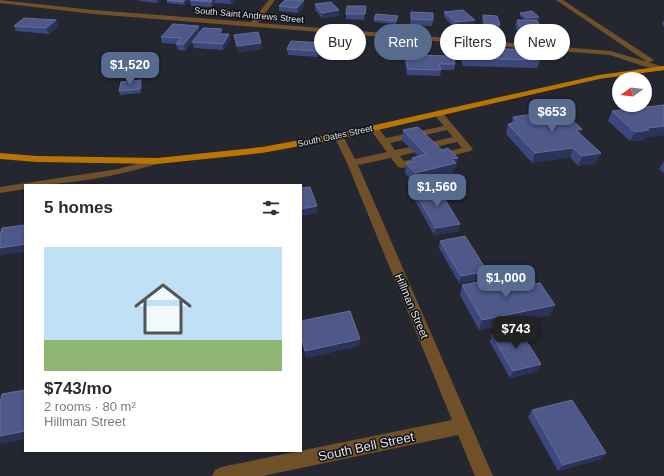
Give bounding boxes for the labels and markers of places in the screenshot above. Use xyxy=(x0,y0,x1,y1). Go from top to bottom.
pin: $1,520 xyxy=(97,52,163,86)
pin: $653 xyxy=(528,99,576,133)
pin: $1,560 xyxy=(404,174,470,208)
pin: $1,000 xyxy=(473,265,539,299)
pin: $743 xyxy=(492,316,540,350)

